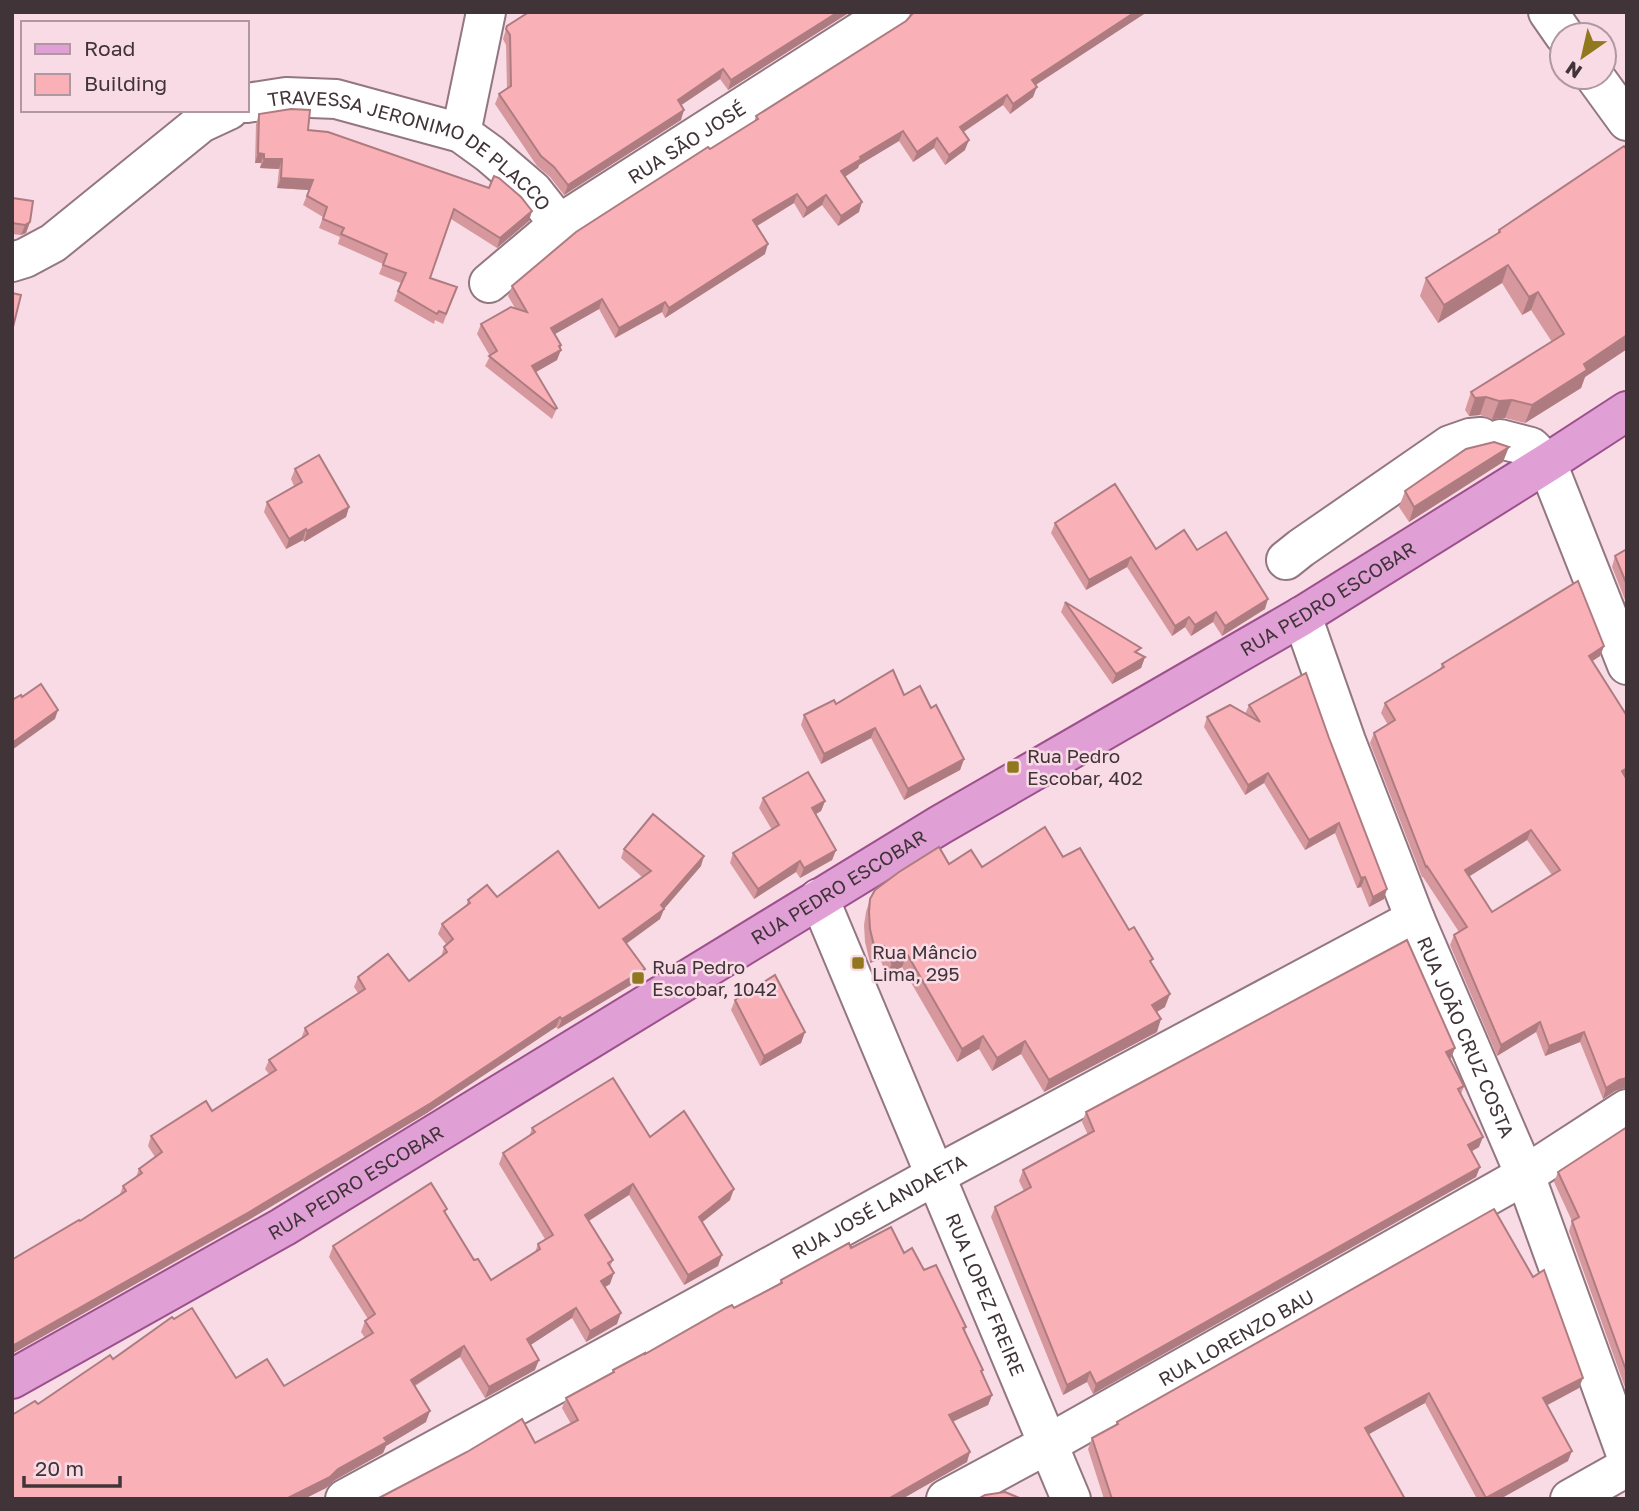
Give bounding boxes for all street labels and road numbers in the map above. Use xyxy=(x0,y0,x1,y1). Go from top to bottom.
street label: TRAVESSA JERONIMO DE PLACCO xyxy=(266,84,556,215)
street label: RUA SÃO JOSÉ xyxy=(623,96,749,188)
street label: RUA PEDRO ESCOBAR xyxy=(1236,536,1420,660)
street label: RUA PEDRO ESCOBAR xyxy=(746,824,930,949)
street label: RUA JOÃO CRUZ COSTA xyxy=(1413,933,1520,1141)
street label: RUA PEDRO ESCOBAR xyxy=(264,1120,447,1244)
street label: RUA JOSÉ LANDAETA xyxy=(788,1149,970,1263)
street label: RUA LOPEZ FREIRE xyxy=(941,1210,1030,1379)
street label: RUA LORENZO BAU xyxy=(1154,1284,1318,1390)

